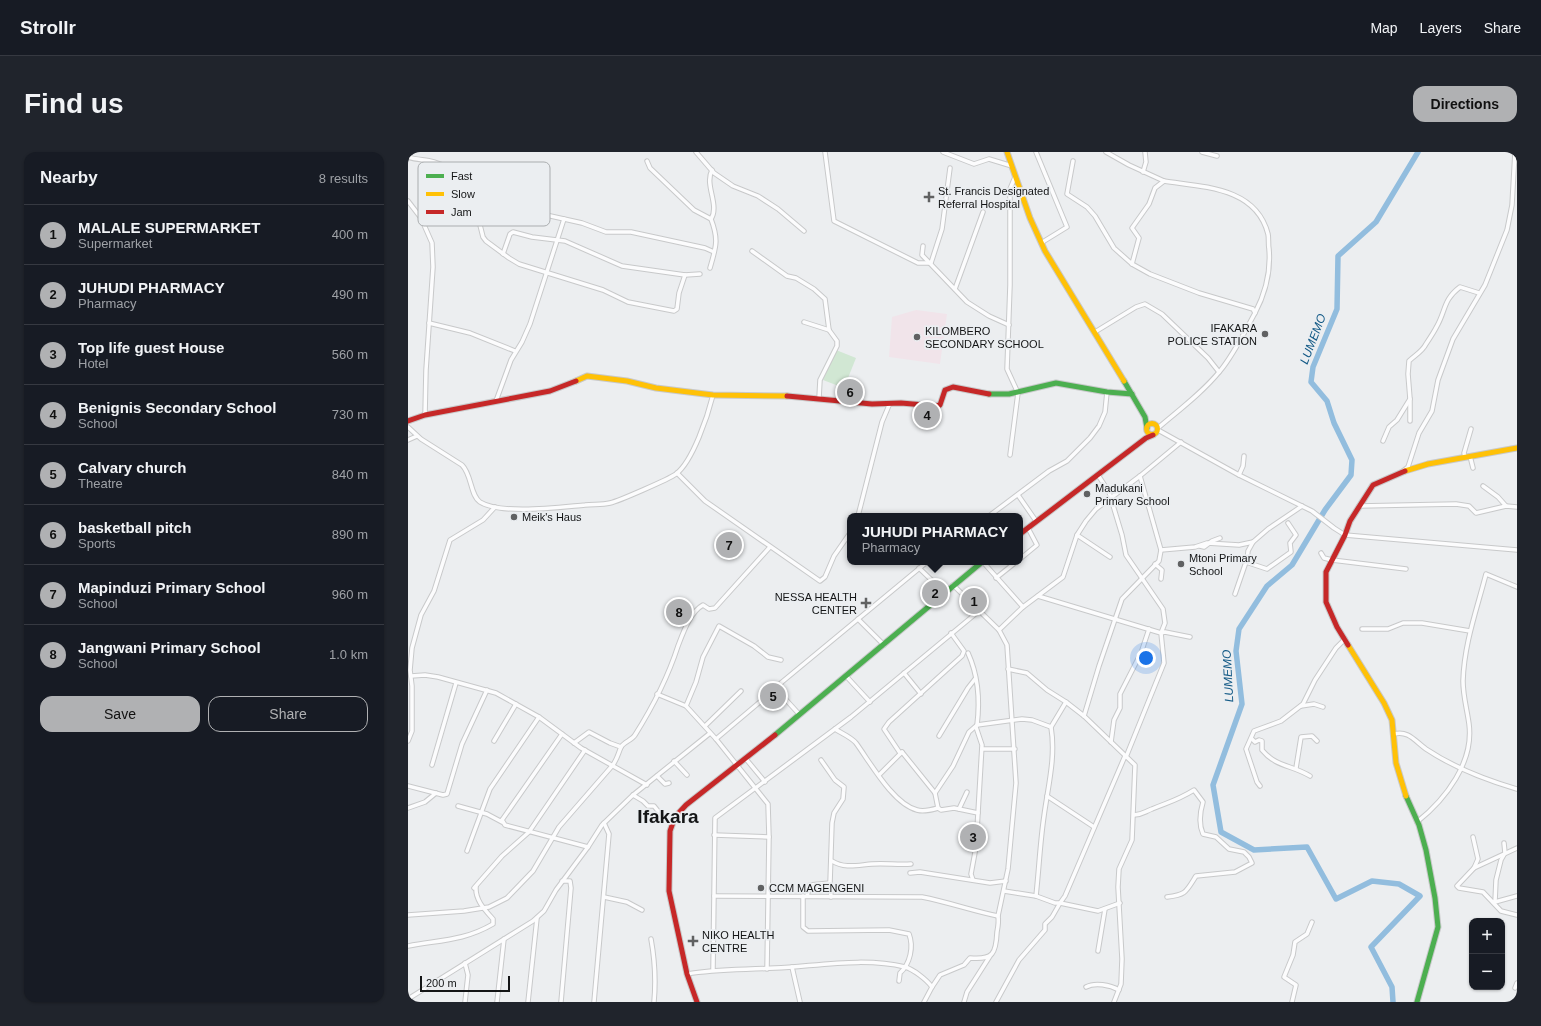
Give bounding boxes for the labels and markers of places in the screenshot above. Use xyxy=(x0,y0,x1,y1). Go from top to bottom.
place label: St. Francis Designated Referral Hospital xyxy=(938,185,1049,210)
marker: St. Francis Designated Referral Hospital xyxy=(923,191,935,203)
place label: IFAKARA POLICE STATION xyxy=(1168,322,1258,347)
place label: KILOMBERO SECONDARY SCHOOL xyxy=(925,325,1044,350)
marker: IFAKARA POLICE STATION xyxy=(1260,329,1270,339)
marker: KILOMBERO SECONDARY SCHOOL xyxy=(912,332,922,342)
pin: 6 xyxy=(837,377,863,407)
pin: 4 xyxy=(914,400,940,430)
place label: Madukani Primary School xyxy=(1095,482,1170,507)
marker: Madukani Primary School xyxy=(1082,489,1092,499)
place label: Meik's Haus xyxy=(522,511,582,523)
marker: Meik's Haus xyxy=(509,512,519,522)
pin: 7 xyxy=(716,530,742,560)
place label: Mtoni Primary School xyxy=(1189,552,1257,577)
marker: Mtoni Primary School xyxy=(1176,559,1186,569)
pin: 2 xyxy=(922,578,948,608)
pin: 1 xyxy=(961,586,987,616)
place label: NESSA HEALTH CENTER xyxy=(775,591,857,616)
pin: 8 xyxy=(666,597,692,627)
marker: NESSA HEALTH CENTER xyxy=(860,597,872,609)
pin: 5 xyxy=(760,681,786,711)
pin: 3 xyxy=(960,822,986,852)
place label: CCM MAGENGENI xyxy=(769,882,864,894)
marker: CCM MAGENGENI xyxy=(756,883,766,893)
place label: NIKO HEALTH CENTRE xyxy=(702,929,775,954)
marker: NIKO HEALTH CENTRE xyxy=(687,935,699,947)

